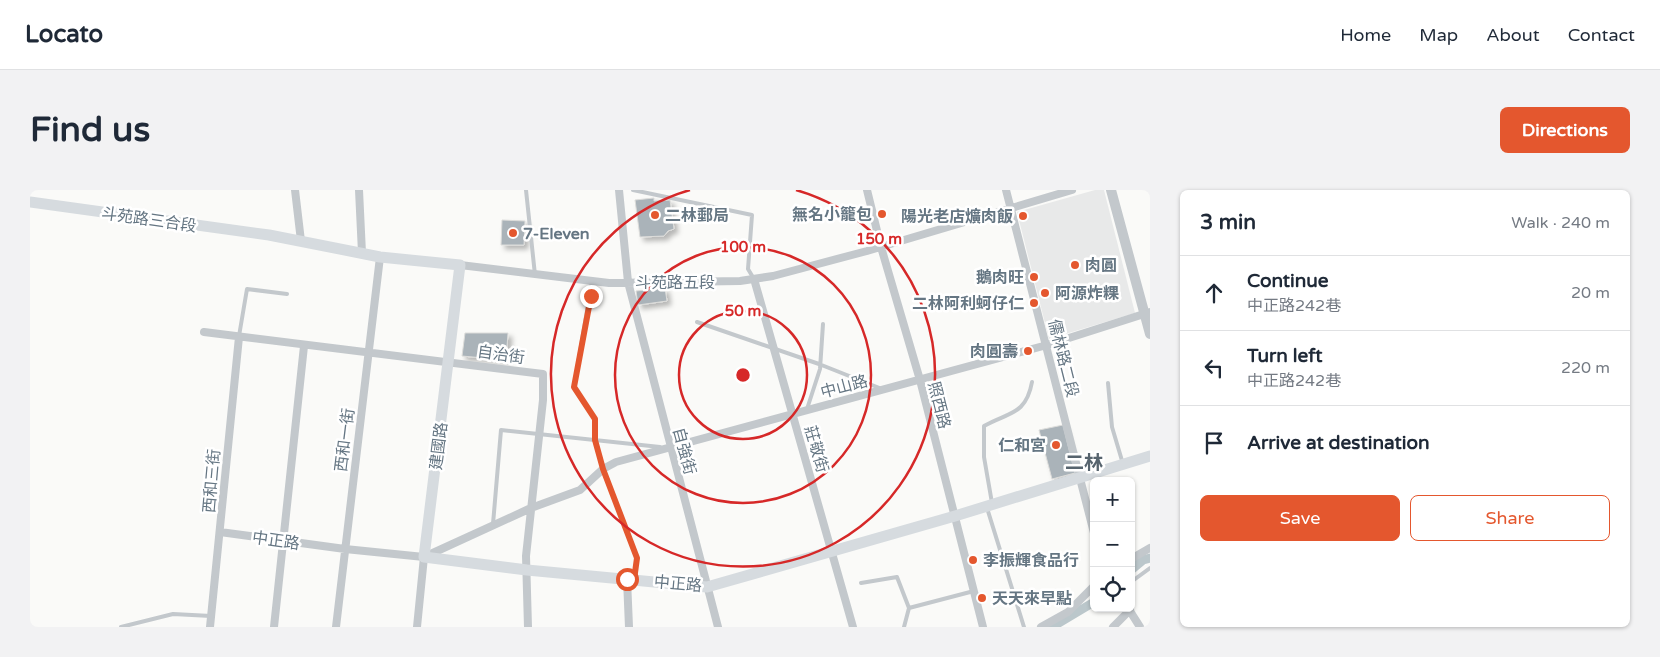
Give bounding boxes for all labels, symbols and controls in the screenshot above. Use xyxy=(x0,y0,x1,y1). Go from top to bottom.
text: Locato xyxy=(25,20,103,49)
text: Home xyxy=(1340,24,1391,46)
text: Map xyxy=(1419,24,1458,46)
text: About xyxy=(1486,24,1540,46)
text: Contact xyxy=(1568,24,1635,46)
button: Directions xyxy=(1500,107,1630,153)
text: Find us xyxy=(30,109,150,151)
street label: 斗苑路三合段 xyxy=(100,203,198,237)
place label: 無名小籠包 xyxy=(792,205,872,225)
place label: 二林郵局 xyxy=(665,206,729,226)
place label: 陽光老店爌肉飯 xyxy=(901,207,1013,227)
marker: 無名小籠包 xyxy=(876,208,888,220)
marker: 二林郵局 xyxy=(649,209,661,221)
marker: 陽光老店爌肉飯 xyxy=(1017,210,1029,222)
text: 3 min xyxy=(1200,210,1256,235)
text: Walk · 240 m xyxy=(1511,213,1610,233)
place label: 7-Eleven xyxy=(523,224,590,244)
marker: 7-Eleven xyxy=(507,227,519,239)
text: 150 m xyxy=(856,230,902,248)
text: 100 m xyxy=(720,238,766,256)
place label: 肉圓 xyxy=(1085,256,1117,276)
marker: 肉圓 xyxy=(1069,259,1081,271)
place label: 鵝肉旺 xyxy=(976,268,1024,288)
text: Continue xyxy=(1247,270,1329,292)
marker: 鵝肉旺 xyxy=(1028,271,1040,283)
street label: 斗苑路五段 xyxy=(635,273,715,293)
icon: ahead xyxy=(1200,279,1228,307)
text: 20 m xyxy=(1571,283,1610,303)
place label: 阿源炸粿 xyxy=(1055,284,1120,304)
route end xyxy=(580,285,603,308)
marker: 阿源炸粿 xyxy=(1039,287,1051,299)
place label: 二林阿利蚵仔仁 xyxy=(912,294,1024,314)
text: 中正路242巷 xyxy=(1247,296,1341,316)
marker: 二林阿利蚵仔仁 xyxy=(1028,297,1040,309)
text: 50 m xyxy=(725,302,761,320)
street label: 儒林路二段 xyxy=(1044,317,1082,399)
street label: 自治街 xyxy=(476,342,526,368)
place label: 肉圓壽 xyxy=(970,342,1018,362)
marker: 肉圓壽 xyxy=(1022,345,1034,357)
text: Turn left xyxy=(1247,345,1323,367)
icon: left xyxy=(1200,354,1228,382)
text: 220 m xyxy=(1561,358,1610,378)
centre of rings xyxy=(734,366,752,384)
street label: 中山路 xyxy=(818,371,870,403)
text: 中正路242巷 xyxy=(1247,371,1341,391)
street label: 照西路 xyxy=(924,380,955,431)
street label: 西和一街 xyxy=(331,407,359,473)
street label: 建國路 xyxy=(426,421,452,471)
street label: 莊敬街 xyxy=(800,423,832,475)
street label: 自強街 xyxy=(668,425,700,477)
icon: arrive xyxy=(1200,429,1228,457)
text: Arrive at destination xyxy=(1247,432,1430,454)
place label: 仁和宮 xyxy=(998,436,1046,456)
marker: 仁和宮 xyxy=(1050,439,1062,451)
street label: 西和三街 xyxy=(199,448,225,514)
district label: 二林 xyxy=(1065,452,1103,474)
map controls xyxy=(1090,477,1135,612)
button: + xyxy=(1090,477,1135,522)
button: Save xyxy=(1200,495,1400,541)
button: Share xyxy=(1410,495,1610,541)
button: − xyxy=(1090,522,1135,567)
street label: 中正路 xyxy=(251,528,301,554)
place label: 李振輝食品行 xyxy=(983,551,1079,571)
marker: 李振輝食品行 xyxy=(967,554,979,566)
button: locate xyxy=(1090,567,1135,612)
route start xyxy=(616,568,639,591)
street label: 中正路 xyxy=(653,572,703,596)
place label: 天天來早點 xyxy=(992,589,1072,609)
marker: 天天來早點 xyxy=(976,592,988,604)

